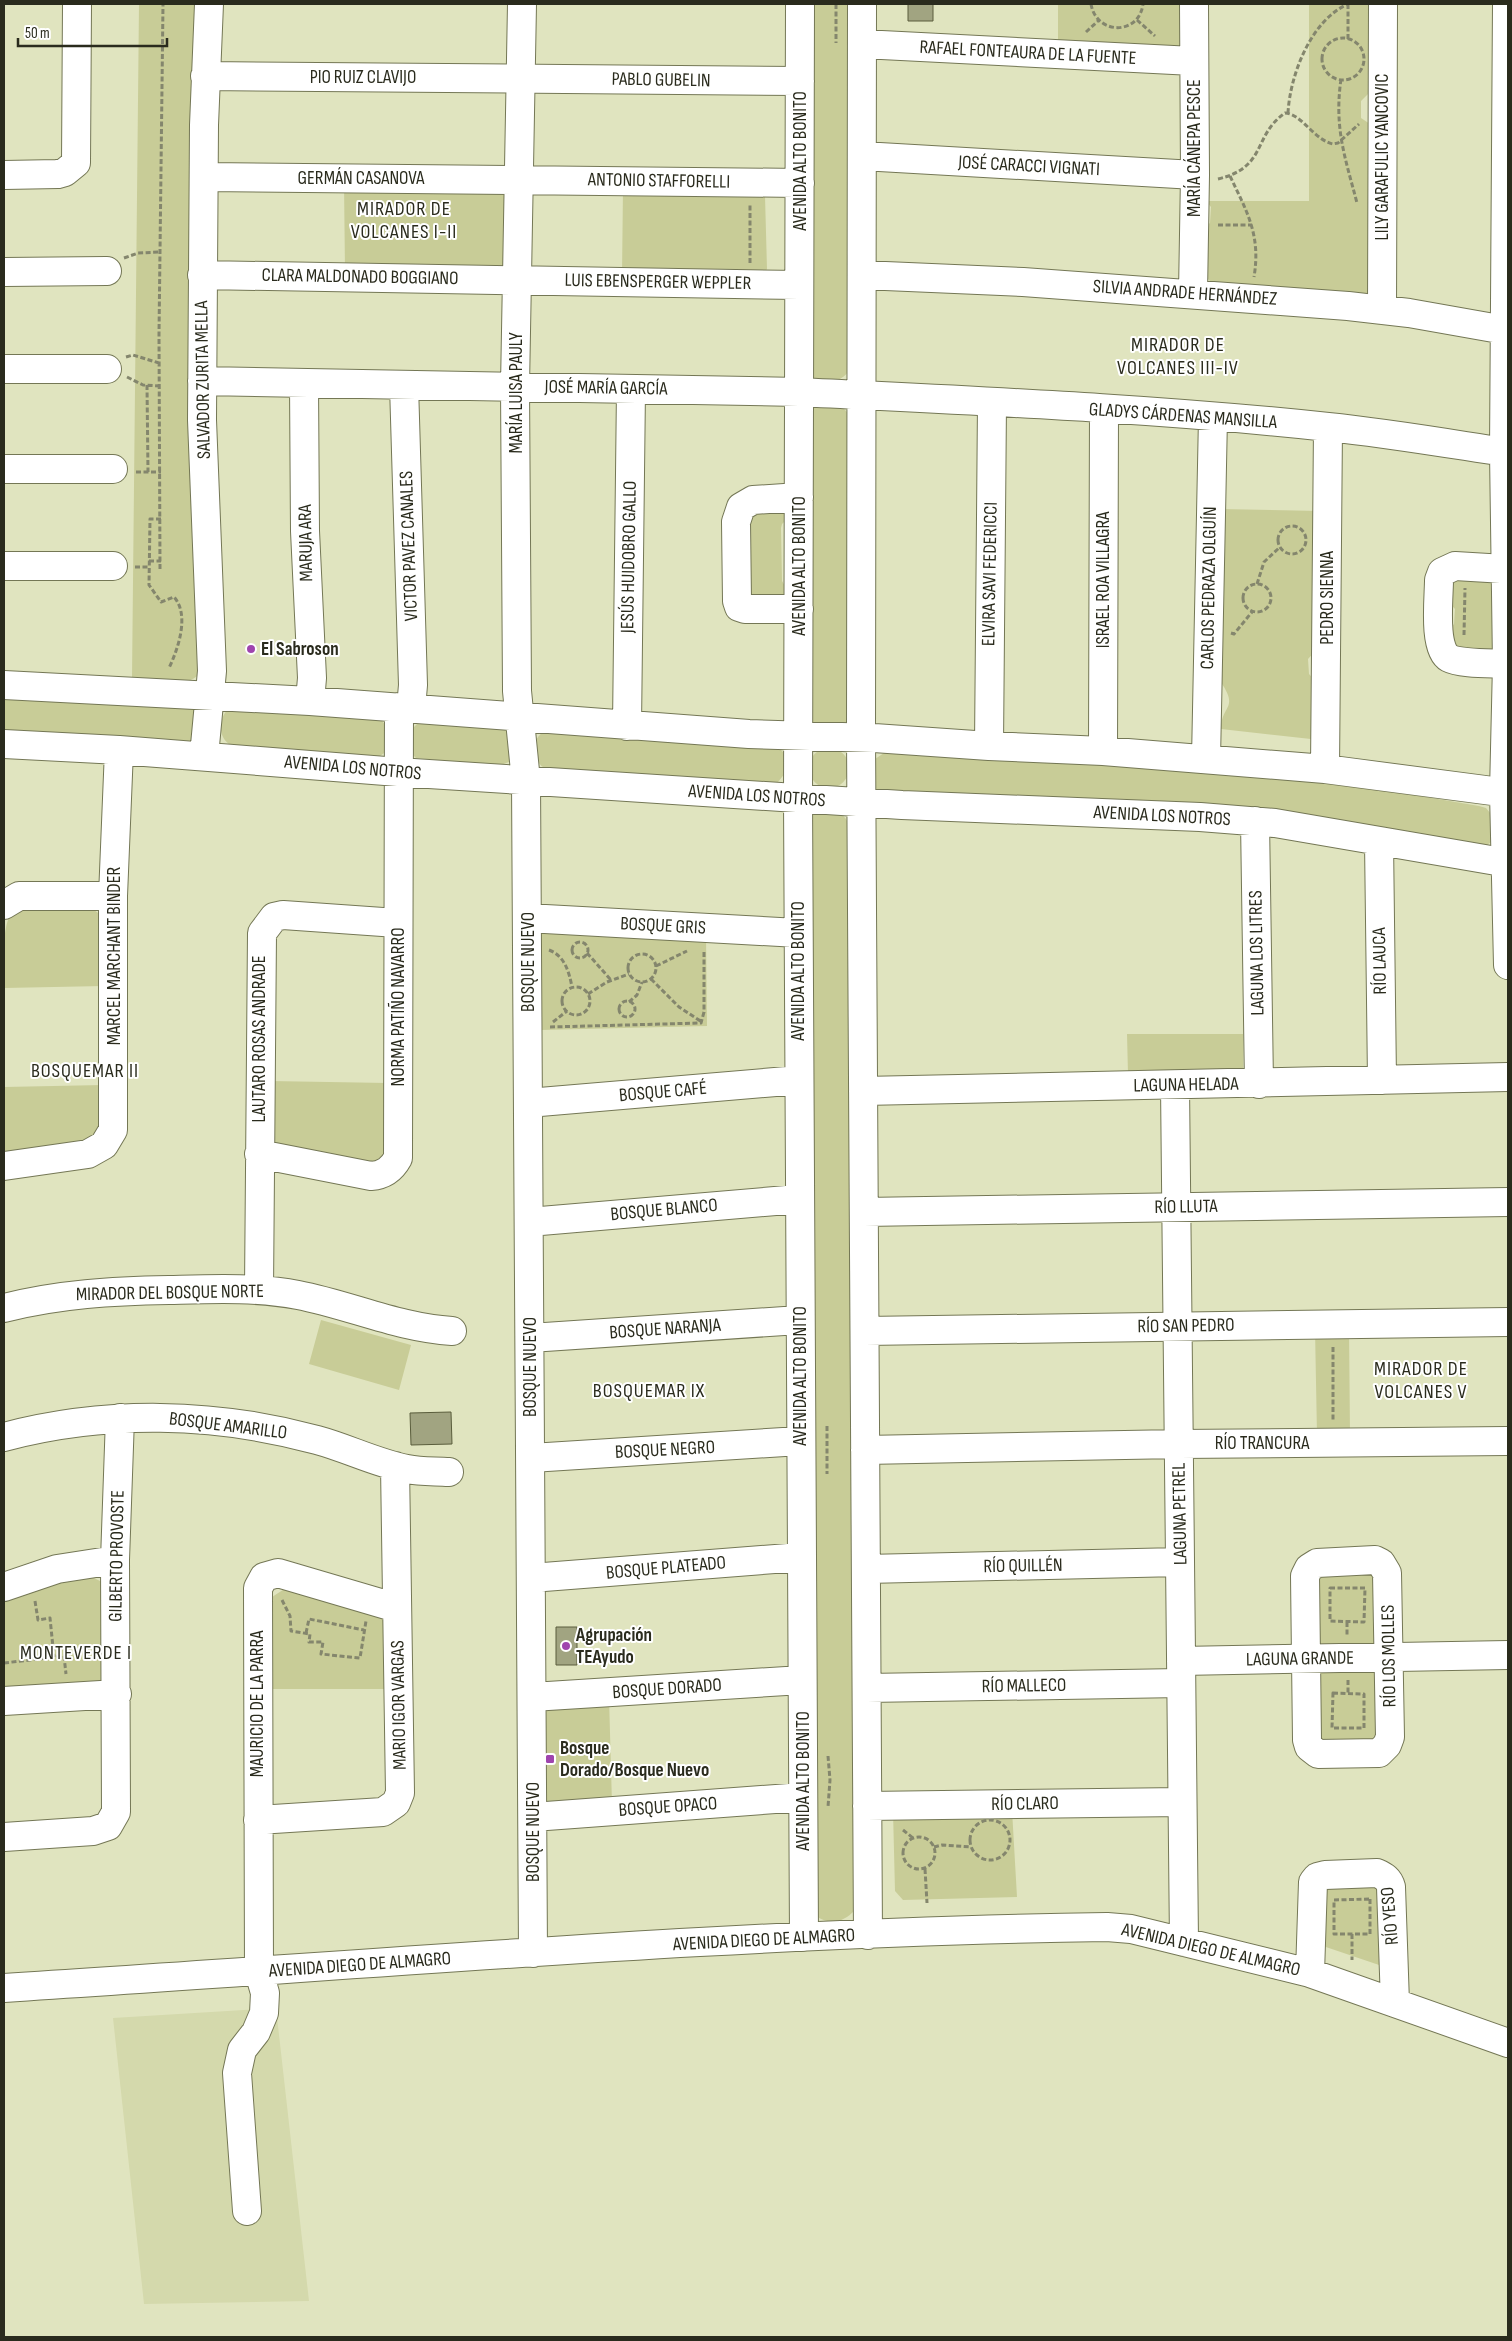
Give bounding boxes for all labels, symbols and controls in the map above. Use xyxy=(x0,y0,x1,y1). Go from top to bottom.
scale bar xyxy=(18,15,166,47)
text: 50 m xyxy=(25,24,50,43)
street label: RAFAEL FONTEAURA DE LA FUENTE xyxy=(919,36,1137,70)
street label: PIO RUIZ CLAVIJO xyxy=(310,66,416,89)
street label: PABLO GUBELIN xyxy=(611,68,711,92)
street label: LILY GARAFULIC YANCOVIC xyxy=(1371,74,1394,240)
street label: MARÍA CÁNEPA PESCE xyxy=(1183,79,1206,217)
street label: AVENIDA ALTO BONITO xyxy=(789,91,812,232)
street label: JOSÉ CARACCI VIGNATI xyxy=(957,151,1100,181)
street label: GERMÁN CASANOVA xyxy=(298,167,425,190)
street label: ANTONIO STAFFORELLI xyxy=(587,168,730,194)
district label: MIRADOR DE VOLCANES I-II xyxy=(351,197,457,244)
street label: CLARA MALDONADO BOGGIANO xyxy=(261,264,459,290)
street label: LUIS EBENSPERGER WEPPLER xyxy=(565,269,752,295)
street label: SILVIA ANDRADE HERNÁNDEZ xyxy=(1092,275,1278,311)
street label: SALVADOR ZURITA MELLA xyxy=(190,300,216,459)
street label: MARÍA LUISA PAULY xyxy=(505,332,528,454)
district label: MIRADOR DE VOLCANES III-IV xyxy=(1117,333,1239,380)
street label: JOSÉ MARÍA GARCÍA xyxy=(543,375,668,401)
street label: GLADYS CÁRDENAS MANSILLA xyxy=(1088,398,1279,434)
street label: VICTOR PAVEZ CANALES xyxy=(395,470,423,622)
street label: JESÚS HUIDOBRO GALLO xyxy=(616,481,642,634)
street label: AVENIDA ALTO BONITO xyxy=(788,496,811,637)
street label: ELVIRA SAVI FEDERICCI xyxy=(977,502,1003,646)
street label: MARUJA ARA xyxy=(294,503,318,582)
street label: CARLOS PEDRAZA OLGUÍN xyxy=(1196,506,1222,670)
street label: ISRAEL ROA VILLAGRA xyxy=(1092,511,1115,648)
street label: PEDRO SIENNA xyxy=(1316,550,1339,645)
place label: El Sabroson xyxy=(261,638,339,661)
marker: El Sabroson xyxy=(245,643,257,655)
street label: AVENIDA LOS NOTROS xyxy=(283,750,422,785)
street label: AVENIDA LOS NOTROS xyxy=(687,780,826,812)
street label: AVENIDA LOS NOTROS xyxy=(1092,801,1231,831)
street label: MARCEL MARCHANT BINDER xyxy=(103,866,126,1045)
street label: LAGUNA LOS LITRES xyxy=(1244,890,1270,1016)
street label: AVENIDA ALTO BONITO xyxy=(787,901,810,1042)
street label: BOSQUE NUEVO xyxy=(517,912,540,1012)
street label: BOSQUE GRIS xyxy=(620,912,706,940)
street label: RÍO LAUCA xyxy=(1368,926,1392,995)
street label: NORMA PATIÑO NAVARRO xyxy=(387,927,410,1087)
street label: LAUTARO ROSAS ANDRADE xyxy=(248,955,271,1123)
district label: BOSQUEMAR II xyxy=(31,1059,139,1083)
street label: LAGUNA HELADA xyxy=(1133,1073,1240,1097)
street label: BOSQUE CAFÉ xyxy=(618,1077,708,1107)
street label: BOSQUE BLANCO xyxy=(609,1194,719,1226)
street label: RÍO LLUTA xyxy=(1154,1195,1219,1219)
street label: MIRADOR DEL BOSQUE NORTE xyxy=(76,1280,264,1306)
street label: AVENIDA ALTO BONITO xyxy=(789,1306,812,1447)
street label: BOSQUE NARANJA xyxy=(608,1314,722,1344)
street label: RÍO SAN PEDRO xyxy=(1137,1314,1235,1338)
street label: BOSQUE NUEVO xyxy=(519,1317,542,1417)
district label: MIRADOR DE VOLCANES V xyxy=(1374,1357,1468,1404)
district label: BOSQUEMAR IX xyxy=(593,1379,705,1403)
street label: BOSQUE AMARILLO xyxy=(168,1407,288,1445)
street label: RÍO TRANCURA xyxy=(1215,1432,1310,1455)
street label: BOSQUE NEGRO xyxy=(614,1436,716,1464)
street label: LAGUNA PETREL xyxy=(1168,1463,1192,1565)
street label: GILBERTO PROVOSTE xyxy=(104,1490,130,1622)
street label: BOSQUE PLATEADO xyxy=(605,1551,727,1585)
street label: RÍO QUILLÉN xyxy=(983,1554,1063,1578)
street label: RÍO LOS MOLLES xyxy=(1377,1604,1401,1708)
place label: Agrupación TEAyudo xyxy=(575,1624,652,1669)
street label: MAURICIO DE LA PARRA xyxy=(246,1630,269,1777)
street label: MARIO IGOR VARGAS xyxy=(386,1640,412,1770)
marker: Agrupación TEAyudo xyxy=(560,1640,572,1652)
district label: MONTEVERDE I xyxy=(20,1641,132,1665)
street label: LAGUNA GRANDE xyxy=(1246,1647,1354,1671)
street label: BOSQUE DORADO xyxy=(612,1674,722,1704)
street label: RÍO MALLECO xyxy=(982,1674,1066,1698)
street label: AVENIDA ALTO BONITO xyxy=(792,1711,815,1852)
place label: Bosque Dorado/Bosque Nuevo xyxy=(560,1737,709,1782)
marker: Bosque Dorado/Bosque Nuevo xyxy=(544,1753,556,1765)
street label: BOSQUE NUEVO xyxy=(522,1782,545,1882)
street label: BOSQUE OPACO xyxy=(618,1792,718,1822)
street label: RÍO CLARO xyxy=(991,1792,1059,1816)
street label: RÍO YESO xyxy=(1376,1886,1404,1946)
street label: AVENIDA DIEGO DE ALMAGRO xyxy=(1118,1918,1303,1982)
street label: AVENIDA DIEGO DE ALMAGRO xyxy=(671,1924,856,1956)
street label: AVENIDA DIEGO DE ALMAGRO xyxy=(267,1947,452,1983)

